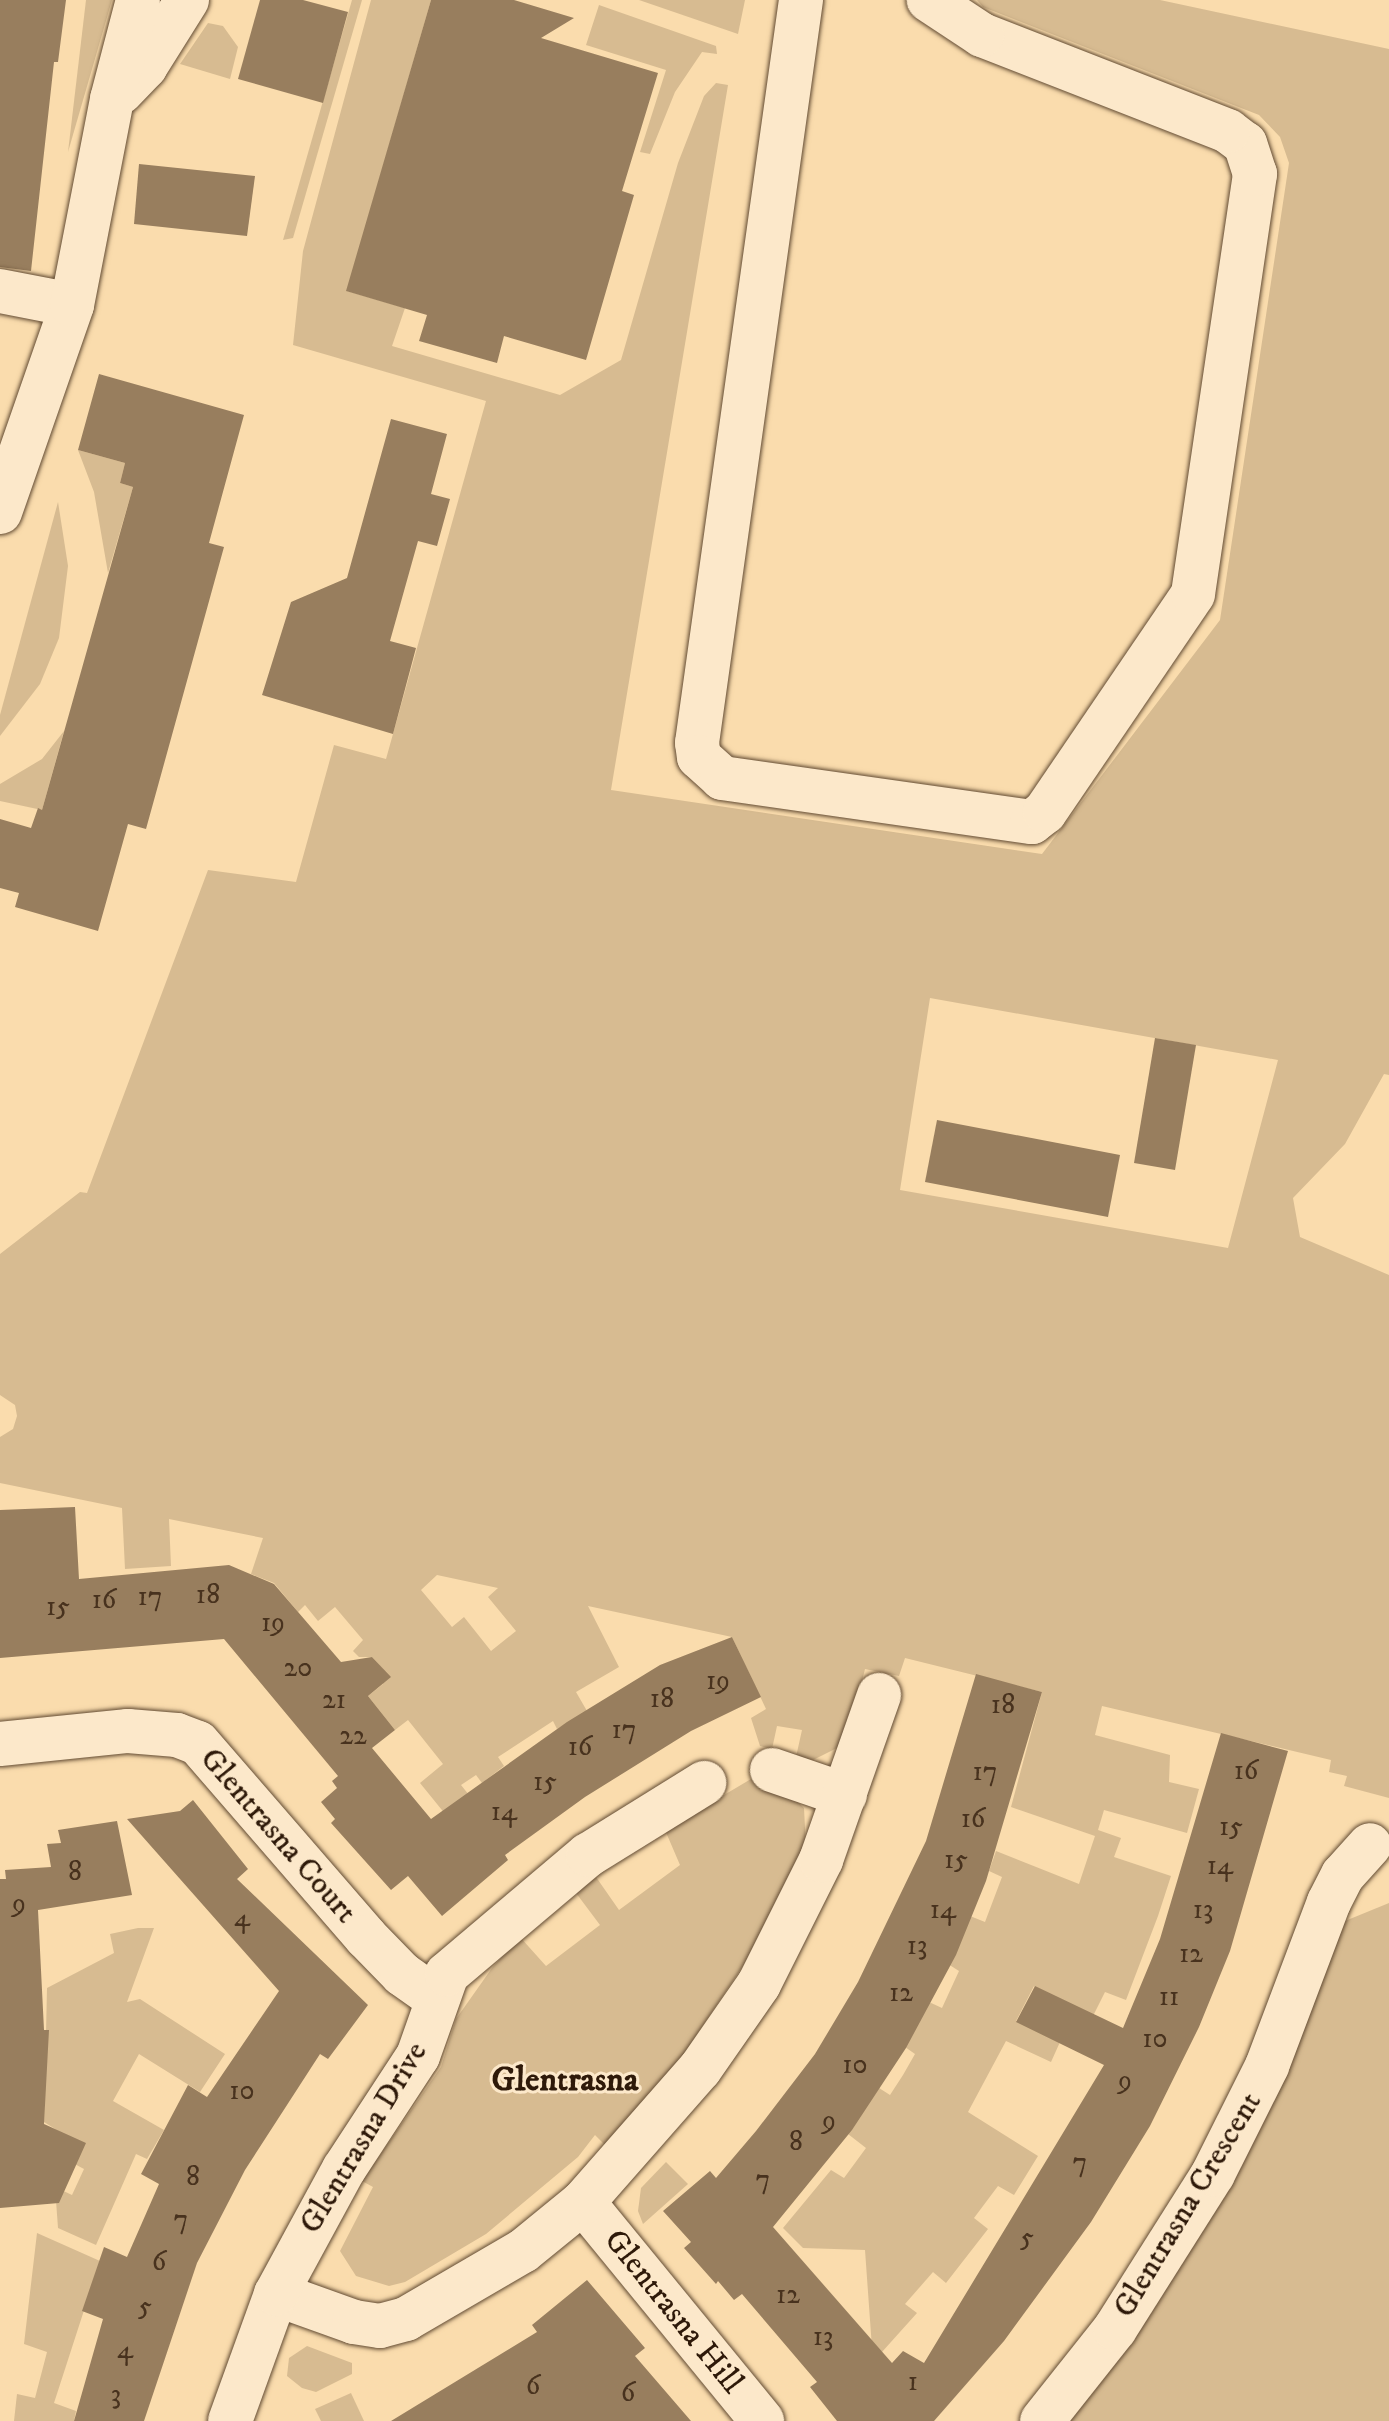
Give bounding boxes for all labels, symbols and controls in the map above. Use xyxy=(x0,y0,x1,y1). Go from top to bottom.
house number: 18 xyxy=(196,1578,220,1612)
house number: 17 xyxy=(137,1580,163,1614)
house number: 16 xyxy=(92,1583,116,1617)
house number: 15 xyxy=(46,1590,70,1624)
house number: 19 xyxy=(261,1606,285,1640)
house number: 20 xyxy=(284,1651,312,1685)
house number: 19 xyxy=(706,1664,730,1698)
house number: 18 xyxy=(650,1682,674,1716)
house number: 21 xyxy=(322,1683,346,1717)
house number: 18 xyxy=(991,1688,1015,1722)
house number: 17 xyxy=(611,1713,637,1747)
house number: 22 xyxy=(339,1719,367,1753)
house number: 16 xyxy=(568,1730,592,1764)
street label: Glentrasna Court xyxy=(191,1740,365,1932)
house number: 16 xyxy=(1234,1754,1258,1788)
house number: 17 xyxy=(972,1755,998,1789)
house number: 15 xyxy=(533,1765,557,1799)
house number: 14 xyxy=(491,1795,517,1829)
house number: 16 xyxy=(961,1802,985,1836)
house number: 15 xyxy=(1219,1810,1243,1844)
house number: 15 xyxy=(944,1843,968,1877)
house number: 14 xyxy=(1207,1849,1233,1883)
house number: 8 xyxy=(68,1855,82,1889)
house number: 9 xyxy=(12,1887,26,1921)
house number: 14 xyxy=(930,1893,956,1927)
house number: 13 xyxy=(1193,1893,1213,1927)
house number: 4 xyxy=(234,1901,250,1935)
house number: 13 xyxy=(907,1929,927,1963)
house number: 12 xyxy=(1179,1937,1203,1971)
house number: 12 xyxy=(889,1976,913,2010)
house number: 11 xyxy=(1159,1980,1179,2014)
house number: 10 xyxy=(1142,2022,1168,2056)
street label: Glentrasna Drive xyxy=(292,2035,436,2241)
house number: 10 xyxy=(842,2048,868,2082)
district label: Glentrasna xyxy=(491,2061,639,2101)
house number: 9 xyxy=(1118,2064,1132,2098)
house number: 10 xyxy=(229,2074,255,2108)
street label: Glentrasna Crescent xyxy=(1106,2085,1270,2325)
house number: 9 xyxy=(822,2104,836,2138)
house number: 8 xyxy=(789,2125,803,2159)
house number: 7 xyxy=(1073,2146,1087,2180)
house number: 8 xyxy=(186,2160,200,2194)
house number: 7 xyxy=(756,2163,770,2197)
house number: 7 xyxy=(174,2203,188,2237)
house number: 5 xyxy=(1020,2221,1034,2255)
street label: Glentrasna Hill xyxy=(595,2222,751,2402)
house number: 6 xyxy=(152,2245,166,2279)
house number: 12 xyxy=(776,2278,800,2312)
house number: 5 xyxy=(138,2290,152,2324)
house number: 13 xyxy=(813,2320,833,2354)
house number: 4 xyxy=(117,2333,133,2367)
house number: 1 xyxy=(908,2365,918,2399)
house number: 6 xyxy=(526,2369,540,2403)
house number: 6 xyxy=(621,2376,635,2410)
house number: 3 xyxy=(111,2378,121,2412)

